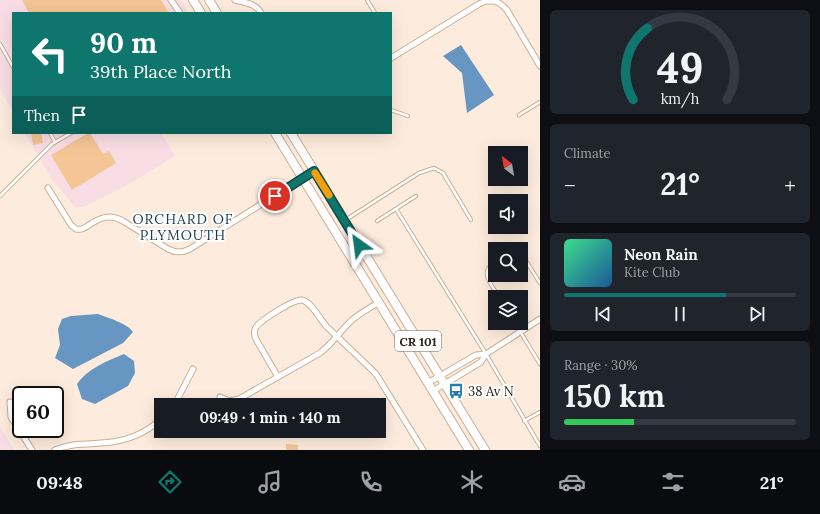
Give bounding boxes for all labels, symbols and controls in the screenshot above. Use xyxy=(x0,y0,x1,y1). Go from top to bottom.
text: 90 m xyxy=(90,25,157,61)
icon: left xyxy=(24,28,76,80)
text: 49 xyxy=(657,41,703,94)
text: 39th Place North xyxy=(90,60,232,83)
text: km/h xyxy=(661,90,700,109)
icon: arrive xyxy=(68,104,90,126)
text: Then xyxy=(24,106,60,125)
text: Climate xyxy=(564,145,611,162)
north arrow xyxy=(488,146,528,186)
map controls xyxy=(488,146,528,330)
text: 21° xyxy=(660,165,700,203)
text: − xyxy=(564,171,576,199)
text: + xyxy=(784,171,796,199)
pin xyxy=(258,179,292,213)
icon: arrive xyxy=(264,185,286,207)
button: sound xyxy=(488,194,528,234)
district label: ORCHARD OF PLYMOUTH xyxy=(133,210,233,244)
position arrow xyxy=(338,224,380,266)
button: search xyxy=(488,242,528,282)
text: Neon Rain xyxy=(624,245,698,264)
text: Kite Club xyxy=(624,264,680,281)
button: layers xyxy=(488,290,528,330)
icon: previous xyxy=(592,303,614,325)
icon: pause xyxy=(669,303,691,325)
icon: next xyxy=(746,303,768,325)
road number: CR 101 xyxy=(395,331,441,351)
text: Range · 30% xyxy=(564,357,638,374)
text: 150 km xyxy=(564,377,665,415)
bus stop icon: 38 Av N xyxy=(447,382,465,400)
place label: 38 Av N xyxy=(468,383,514,400)
speed limit sign: 60 xyxy=(12,386,64,438)
text: 09:49 · 1 min · 140 m xyxy=(199,408,341,427)
icon: directions xyxy=(156,468,184,496)
icon: music xyxy=(256,468,284,496)
icon: phone xyxy=(357,468,385,496)
icon: climate xyxy=(458,468,486,496)
icon: car xyxy=(558,468,586,496)
icon: filters xyxy=(659,468,687,496)
text: 09:48 xyxy=(36,471,83,494)
text: 21° xyxy=(760,471,784,494)

